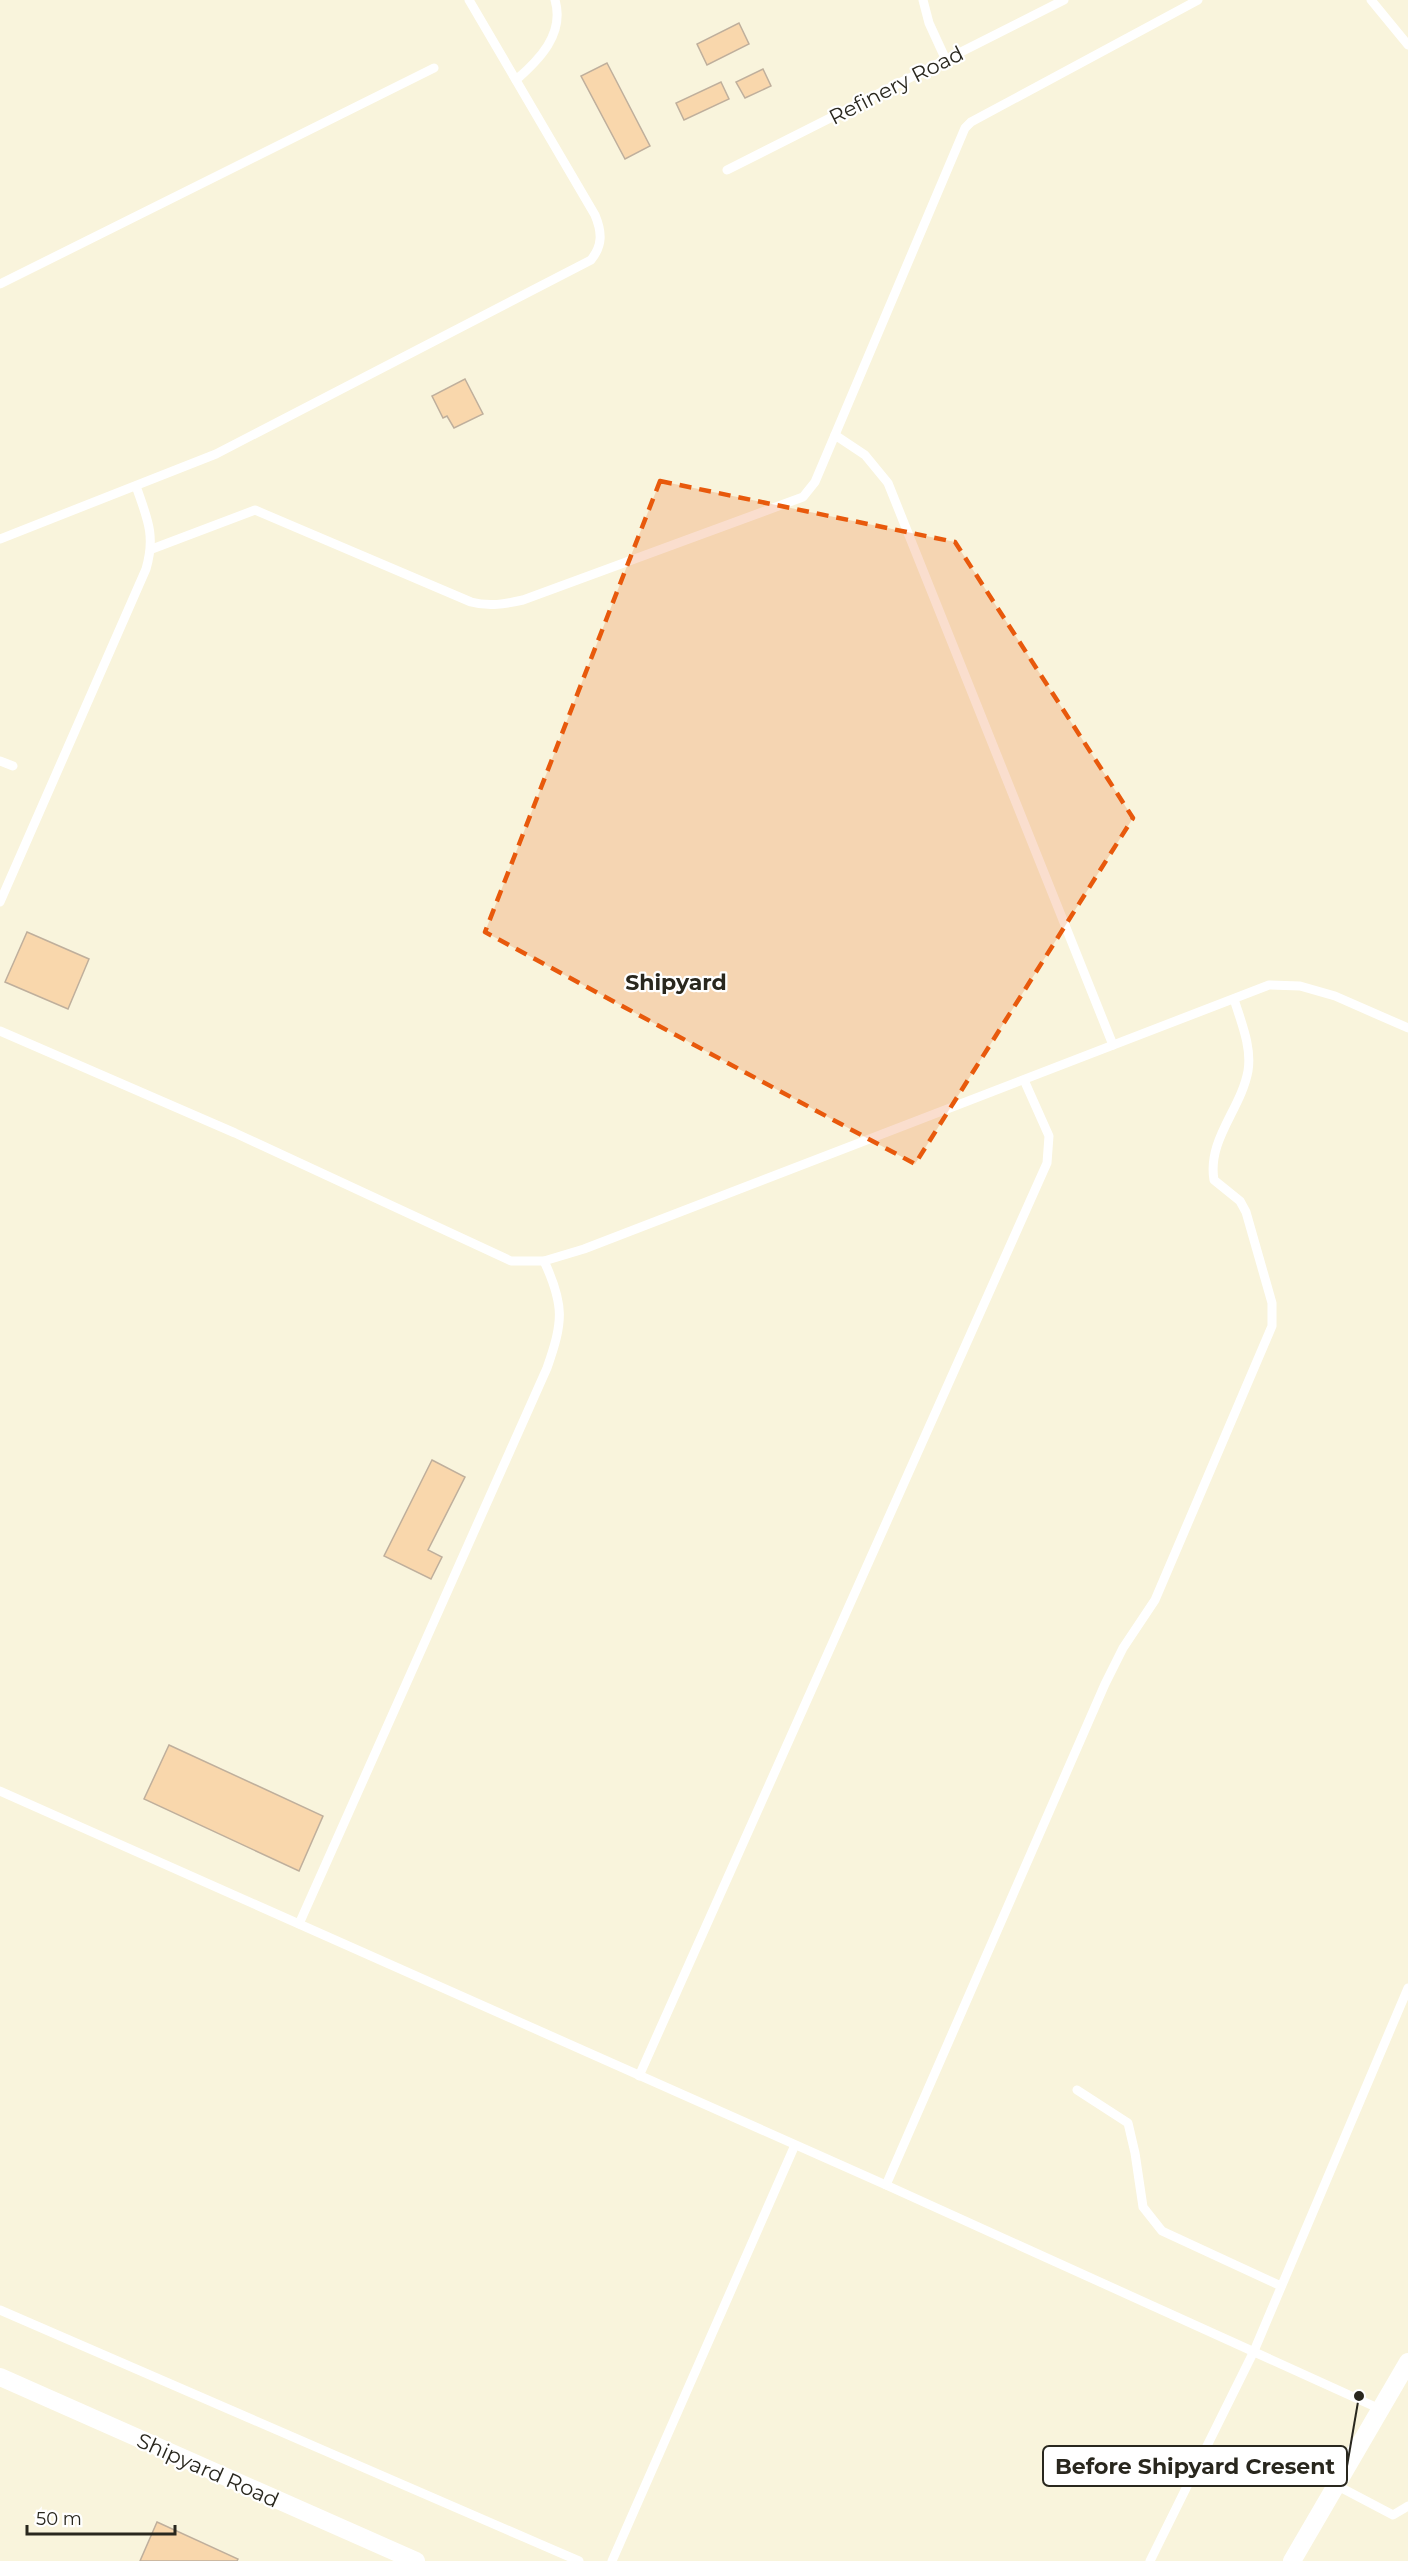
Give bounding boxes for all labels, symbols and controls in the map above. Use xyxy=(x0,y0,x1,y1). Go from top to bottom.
street label: Refinery Road xyxy=(825,40,967,130)
district label: Shipyard xyxy=(625,969,727,996)
street label: Shipyard Road xyxy=(133,2427,283,2513)
callout: Before Shipyard Cresent xyxy=(1043,2446,1347,2486)
text: Before Shipyard Cresent xyxy=(1055,2453,1335,2480)
scale bar xyxy=(27,2498,176,2536)
text: 50 m xyxy=(36,2508,82,2530)

